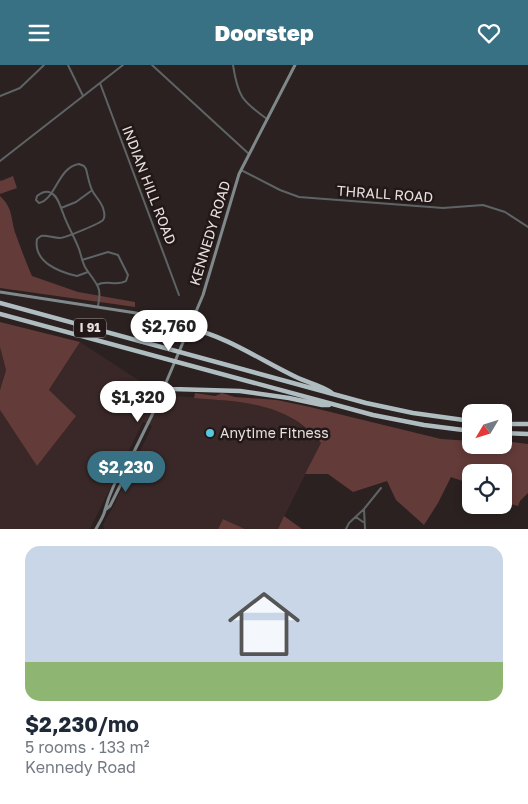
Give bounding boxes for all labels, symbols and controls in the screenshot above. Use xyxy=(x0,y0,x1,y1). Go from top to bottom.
icon: menu xyxy=(25,19,53,47)
text: Doorstep xyxy=(214,19,314,46)
icon: heart xyxy=(475,19,503,47)
street label: INDIAN HILL ROAD xyxy=(119,123,180,247)
street label: KENNEDY ROAD xyxy=(186,178,234,287)
street label: THRALL ROAD xyxy=(336,182,434,205)
pin: $2,760 xyxy=(128,309,210,352)
text: $2,760 xyxy=(142,316,196,336)
road number: I 91 xyxy=(74,319,106,337)
pin: $1,320 xyxy=(97,381,179,423)
text: $1,320 xyxy=(111,387,165,407)
north arrow xyxy=(462,404,512,454)
map controls xyxy=(462,404,512,514)
place label: Anytime Fitness xyxy=(220,424,329,441)
marker: Anytime Fitness xyxy=(204,427,216,439)
pin: $2,230 xyxy=(85,451,167,493)
text: $2,230 xyxy=(98,457,154,477)
button: locate xyxy=(462,464,512,514)
icon: home xyxy=(219,579,309,669)
text: $2,230/mo xyxy=(25,711,139,737)
text: 5 rooms · 133 m² xyxy=(25,737,149,757)
text: Kennedy Road xyxy=(25,757,136,777)

